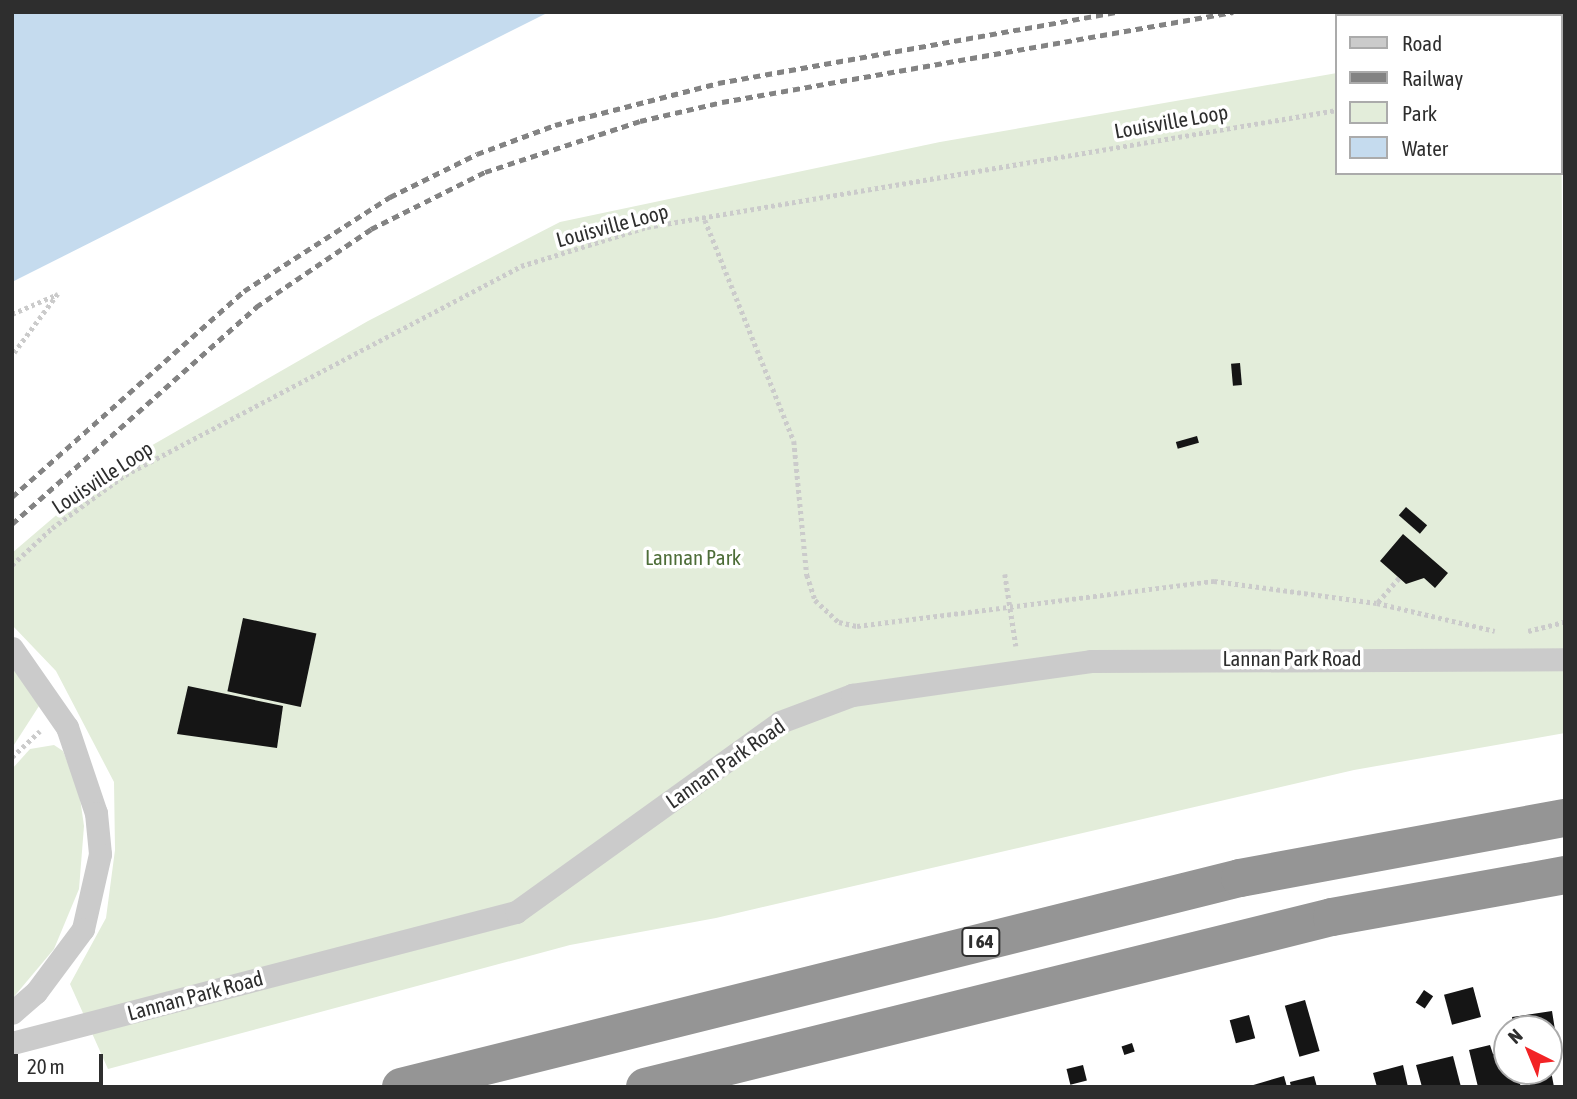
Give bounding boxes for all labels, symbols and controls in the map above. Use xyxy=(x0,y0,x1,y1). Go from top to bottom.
legend xyxy=(1336,14,1563,175)
text: Road xyxy=(1402,31,1442,55)
text: Railway xyxy=(1402,66,1463,90)
street label: Louisville Loop xyxy=(1112,99,1230,143)
text: Park xyxy=(1402,101,1437,125)
text: Water xyxy=(1402,136,1448,160)
street label: Louisville Loop xyxy=(553,198,671,252)
street label: Louisville Loop xyxy=(47,435,157,519)
park label: Lannan Park xyxy=(645,544,741,570)
street label: Lannan Park Road xyxy=(1222,645,1362,671)
street label: Lannan Park Road xyxy=(661,713,789,813)
road number: I 64 xyxy=(960,926,1002,958)
street label: Lannan Park Road xyxy=(125,965,265,1025)
north arrow xyxy=(1493,1015,1563,1085)
text: N xyxy=(1503,1024,1527,1048)
scale bar xyxy=(18,1040,107,1084)
text: 20 m xyxy=(27,1054,65,1078)

